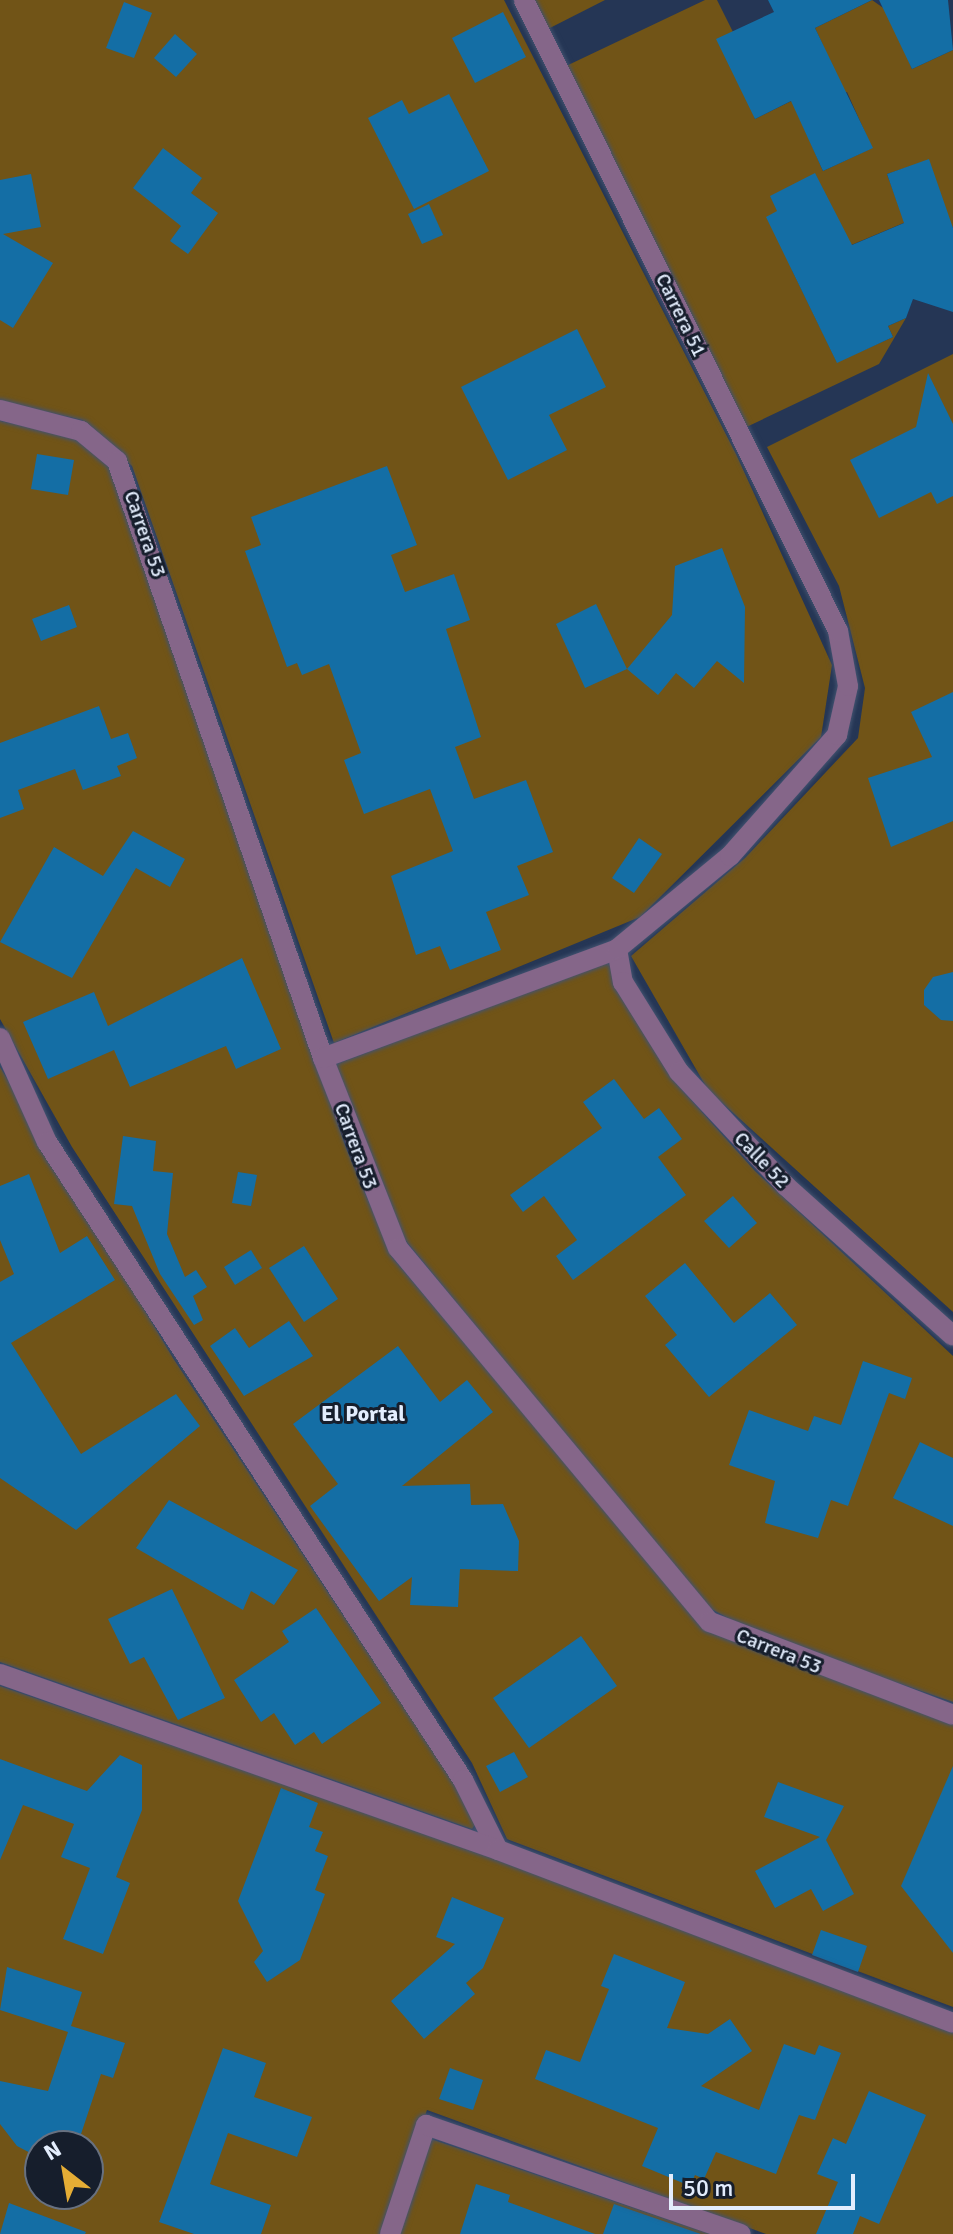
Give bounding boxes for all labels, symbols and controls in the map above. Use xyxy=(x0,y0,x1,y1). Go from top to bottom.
street label: Carrera 51 xyxy=(651,269,711,361)
street label: Carrera 53 xyxy=(119,488,171,580)
street label: Carrera 53 xyxy=(329,1100,383,1192)
street label: Calle 52 xyxy=(729,1127,795,1193)
district label: El Portal xyxy=(321,1401,405,1427)
street label: Carrera 53 xyxy=(733,1623,825,1679)
north arrow xyxy=(24,2130,104,2210)
text: N xyxy=(39,2135,66,2166)
scale bar xyxy=(673,2158,859,2208)
text: 50 m xyxy=(683,2173,733,2203)

